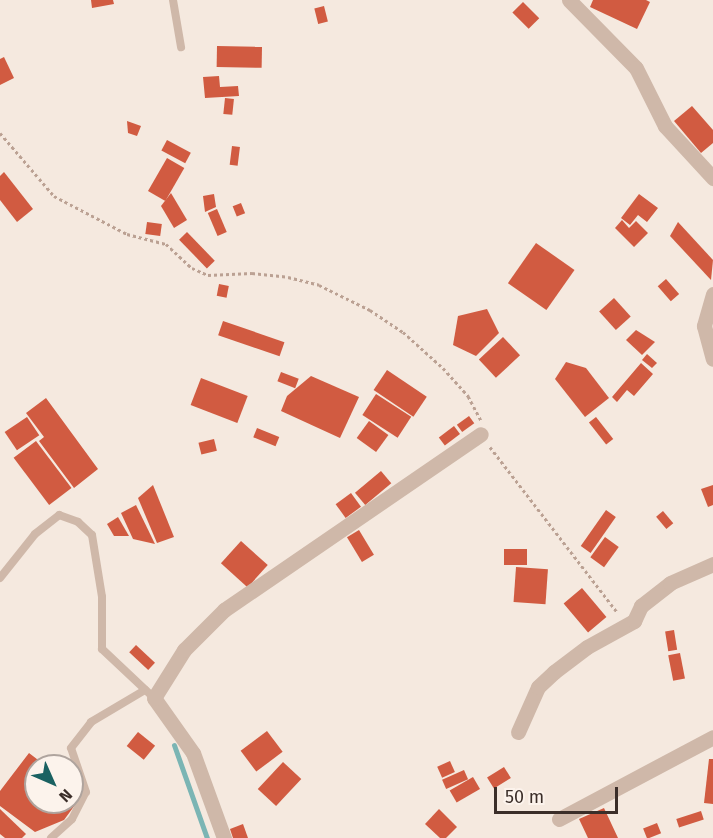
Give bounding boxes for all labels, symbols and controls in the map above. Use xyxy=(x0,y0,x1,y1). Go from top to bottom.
north arrow xyxy=(24,754,84,814)
scale bar xyxy=(497,775,622,813)
text: N xyxy=(55,785,76,806)
text: 50 m xyxy=(505,786,544,808)

